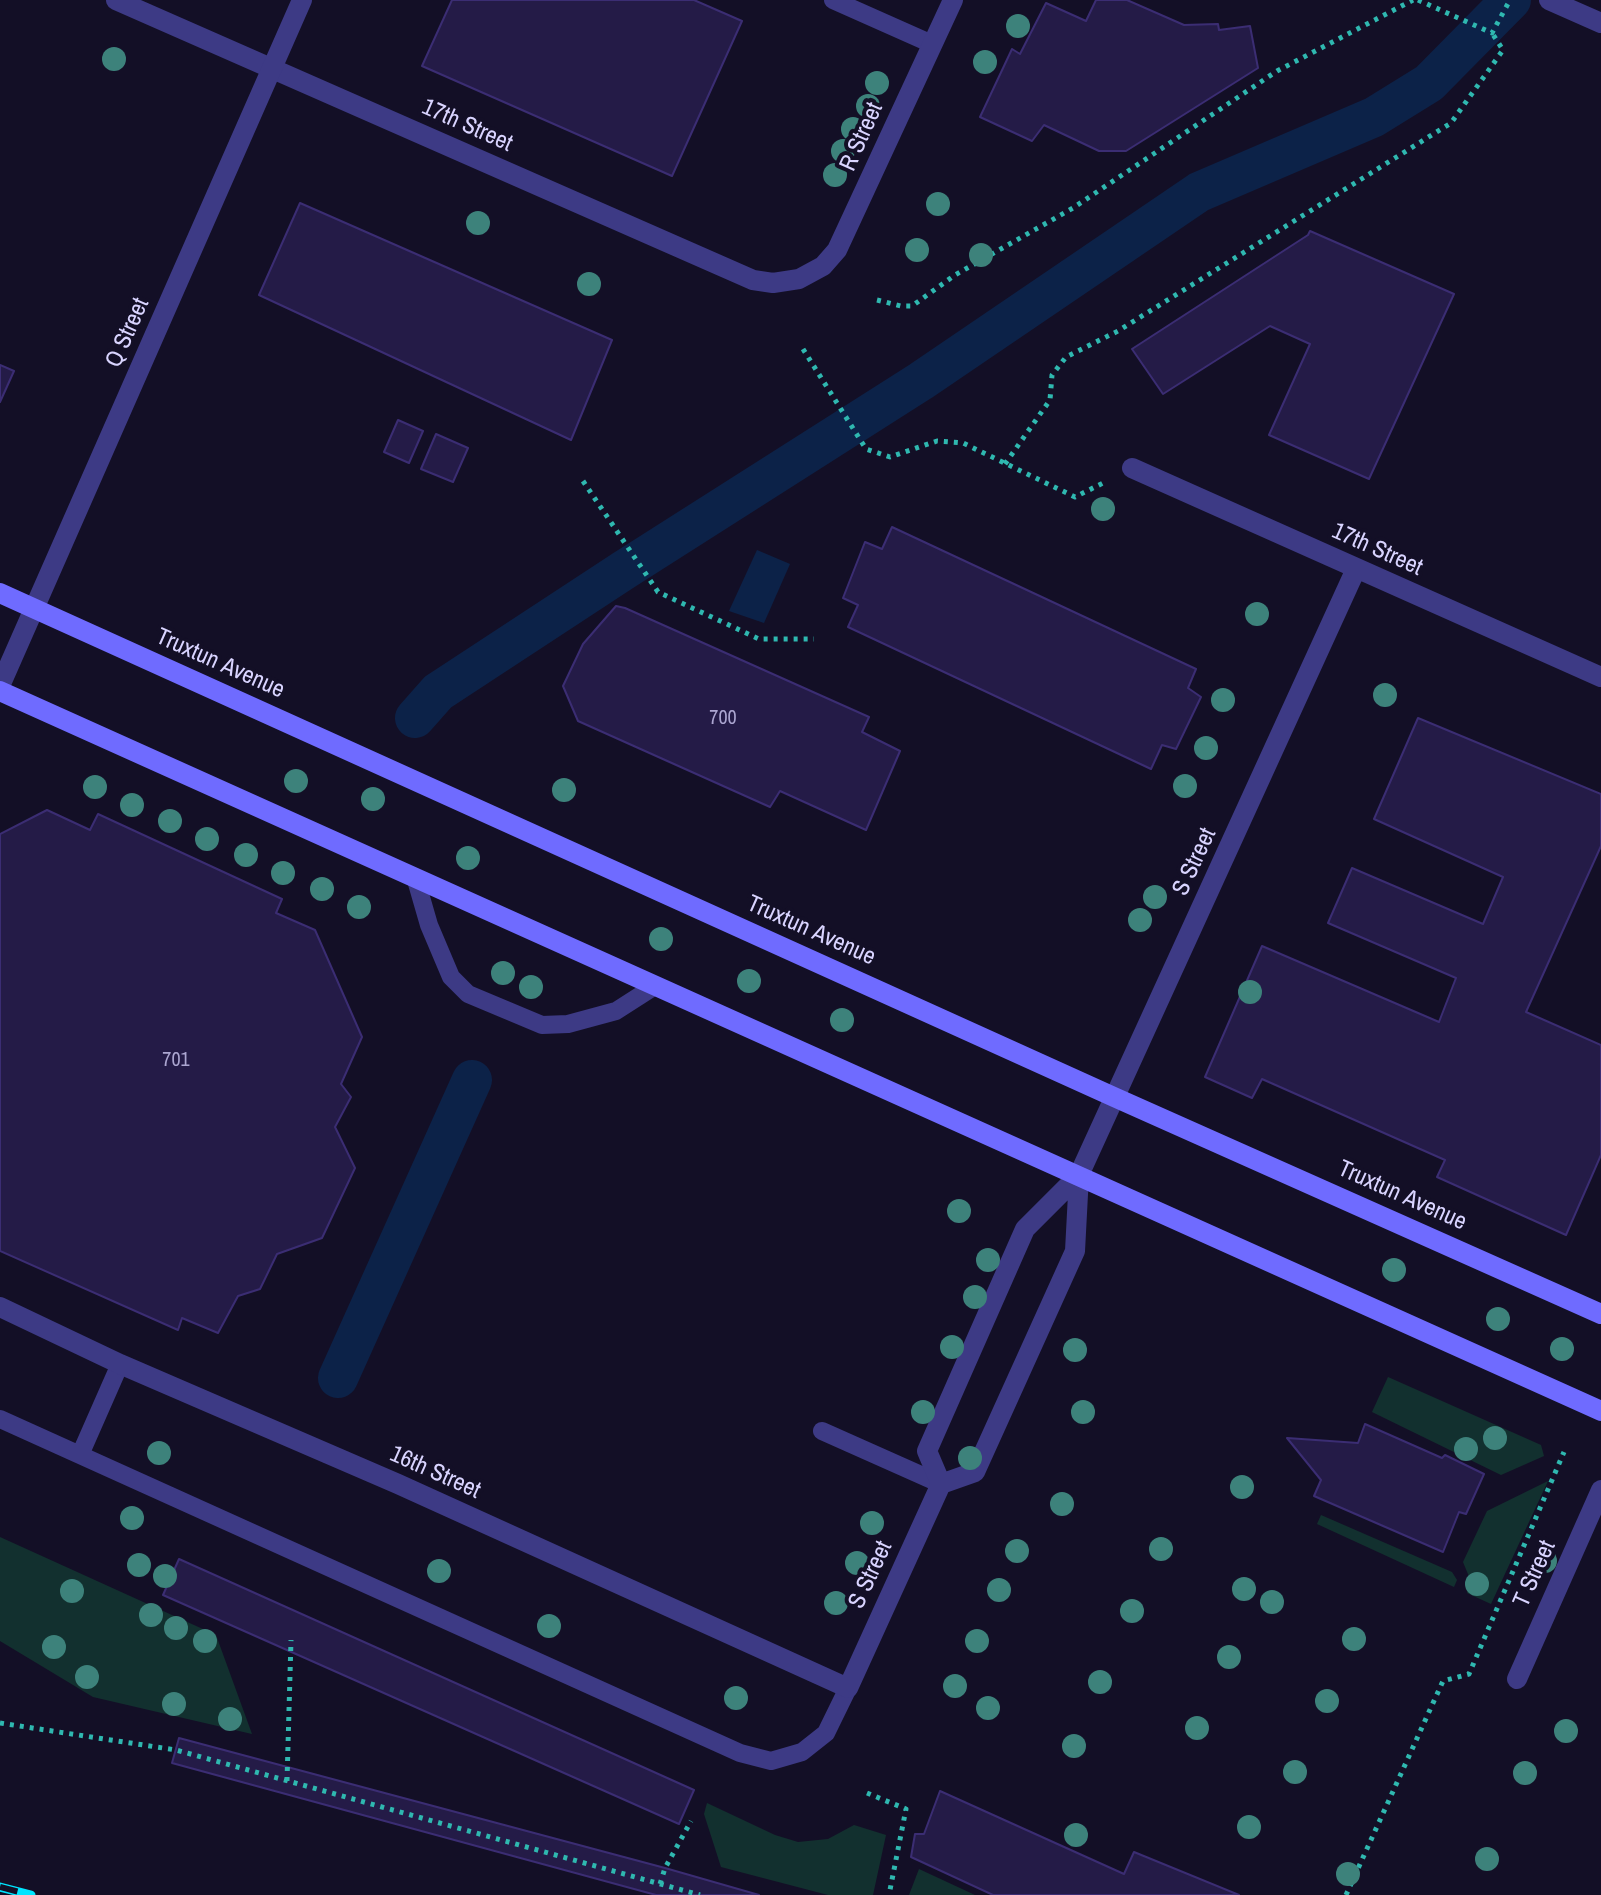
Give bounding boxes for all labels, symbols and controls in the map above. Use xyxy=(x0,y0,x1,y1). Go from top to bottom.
street label: 17th Street xyxy=(417,93,517,159)
street label: R Street xyxy=(834,98,890,176)
street label: Q Street xyxy=(100,294,156,372)
street label: 17th Street xyxy=(1327,517,1427,583)
street label: Truxtun Avenue xyxy=(151,623,289,705)
house number: 700 xyxy=(709,707,737,731)
street label: S Street xyxy=(1167,824,1223,900)
street label: Truxtun Avenue xyxy=(742,890,880,972)
house number: 701 xyxy=(162,1049,190,1073)
street label: Truxtun Avenue xyxy=(1333,1155,1471,1237)
street label: 16th Street xyxy=(385,1440,485,1506)
street label: T Street xyxy=(1508,1536,1562,1612)
street label: S Street xyxy=(843,1537,899,1613)

